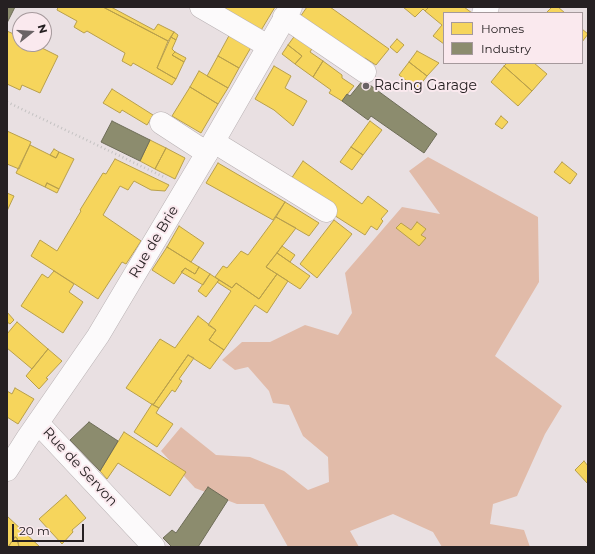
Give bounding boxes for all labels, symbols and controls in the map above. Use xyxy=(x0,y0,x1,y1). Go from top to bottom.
north arrow xyxy=(12,12,52,52)
legend xyxy=(443,12,583,64)
text: Homes xyxy=(481,21,524,36)
text: N xyxy=(35,22,51,35)
text: Industry xyxy=(481,41,531,56)
place label: Racing Garage xyxy=(374,78,477,94)
marker: Racing Garage xyxy=(361,81,371,91)
street label: Rue de Brie xyxy=(126,203,182,281)
street label: Rue de Servon xyxy=(39,424,121,510)
scale bar xyxy=(14,516,86,542)
text: 20 m xyxy=(19,523,50,538)

